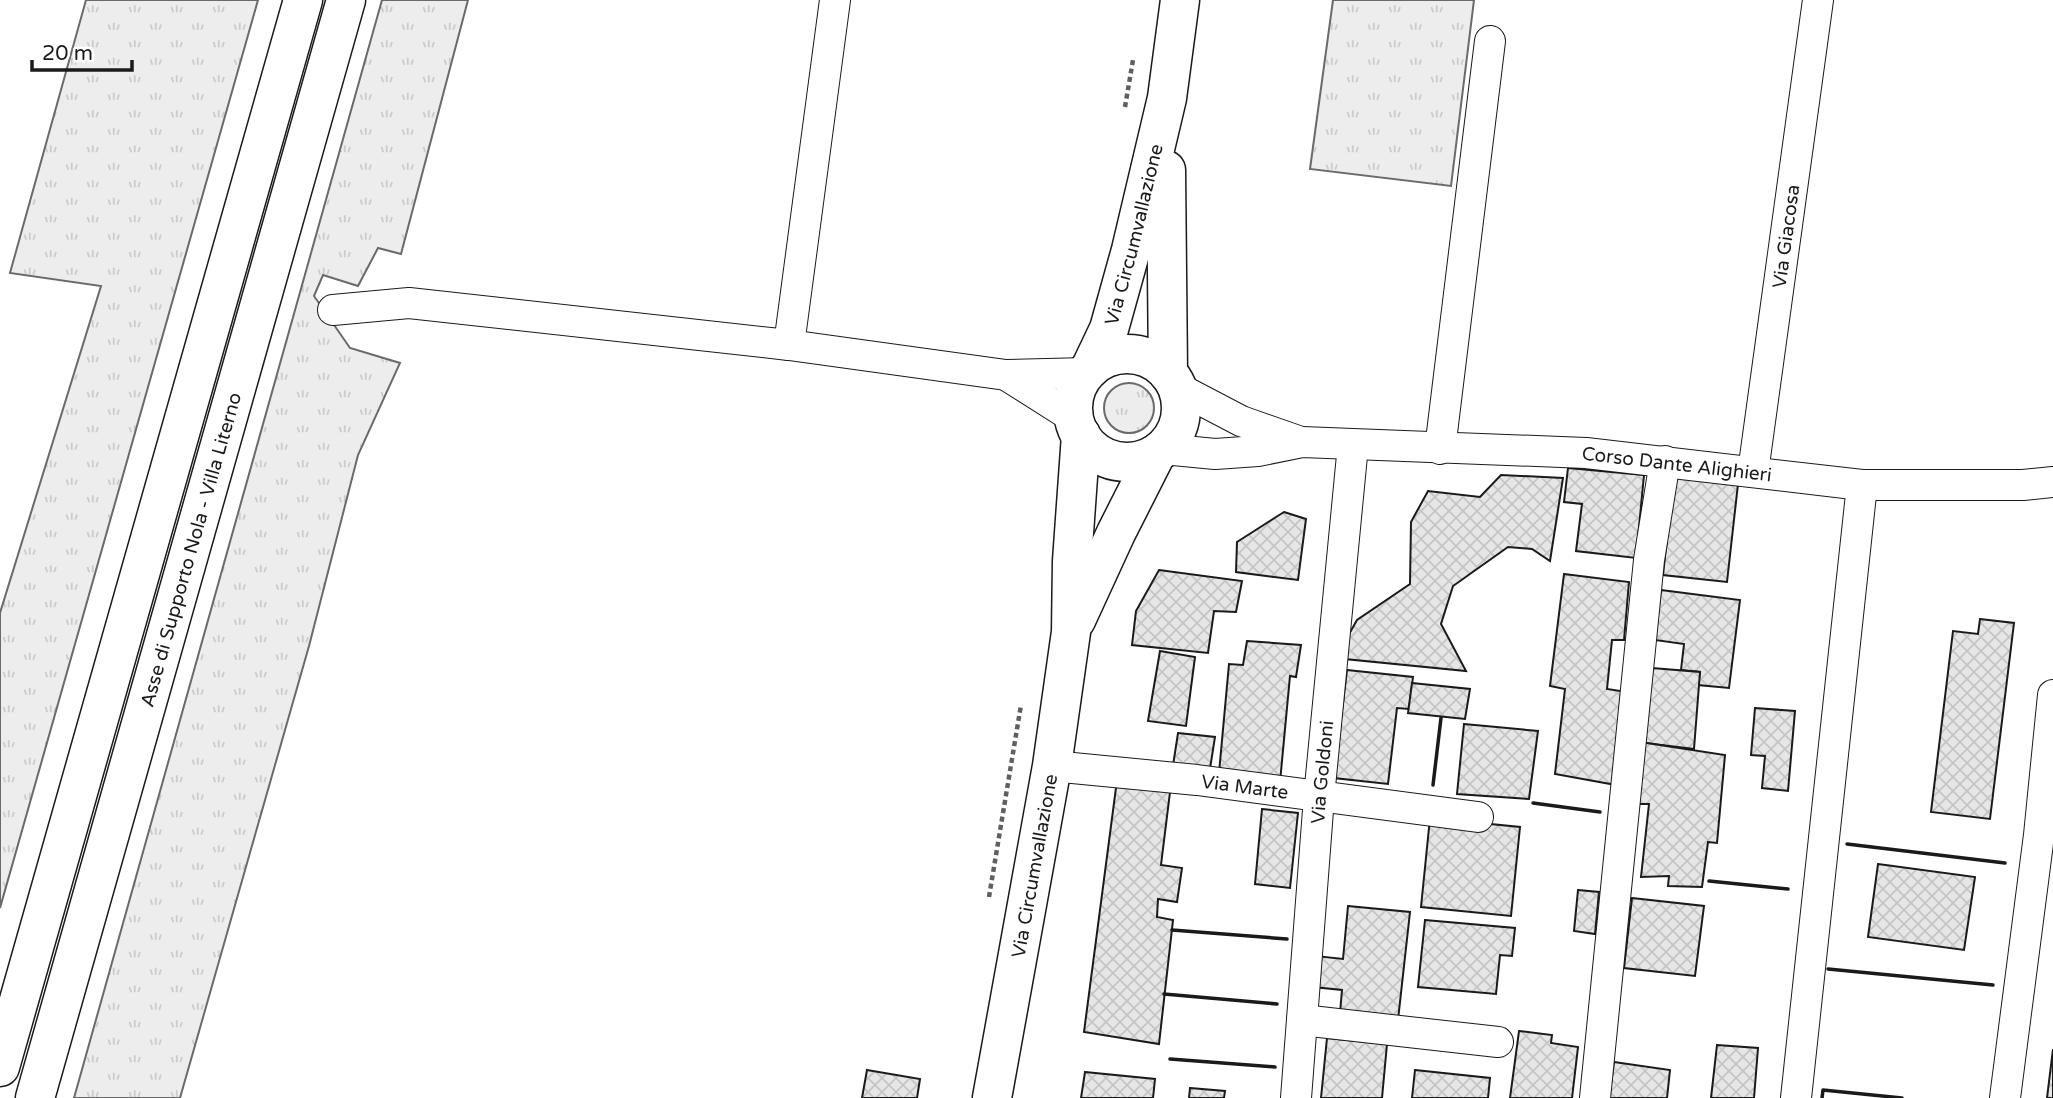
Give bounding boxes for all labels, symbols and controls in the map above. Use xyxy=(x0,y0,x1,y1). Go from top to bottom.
scale bar xyxy=(32,28,131,72)
text: 20 m xyxy=(42,41,93,66)
street label: Via Circumvallazione xyxy=(1101,142,1168,328)
street label: Via Giacosa xyxy=(1768,183,1804,290)
street label: Asse di Supporto Nola - Villa Literno xyxy=(136,390,246,710)
street label: Corso Dante Alighieri xyxy=(1581,443,1773,486)
street label: Via Goldoni xyxy=(1307,719,1338,825)
street label: Via Marte xyxy=(1200,771,1290,804)
street label: Via Circumvallazione xyxy=(1008,772,1062,960)

